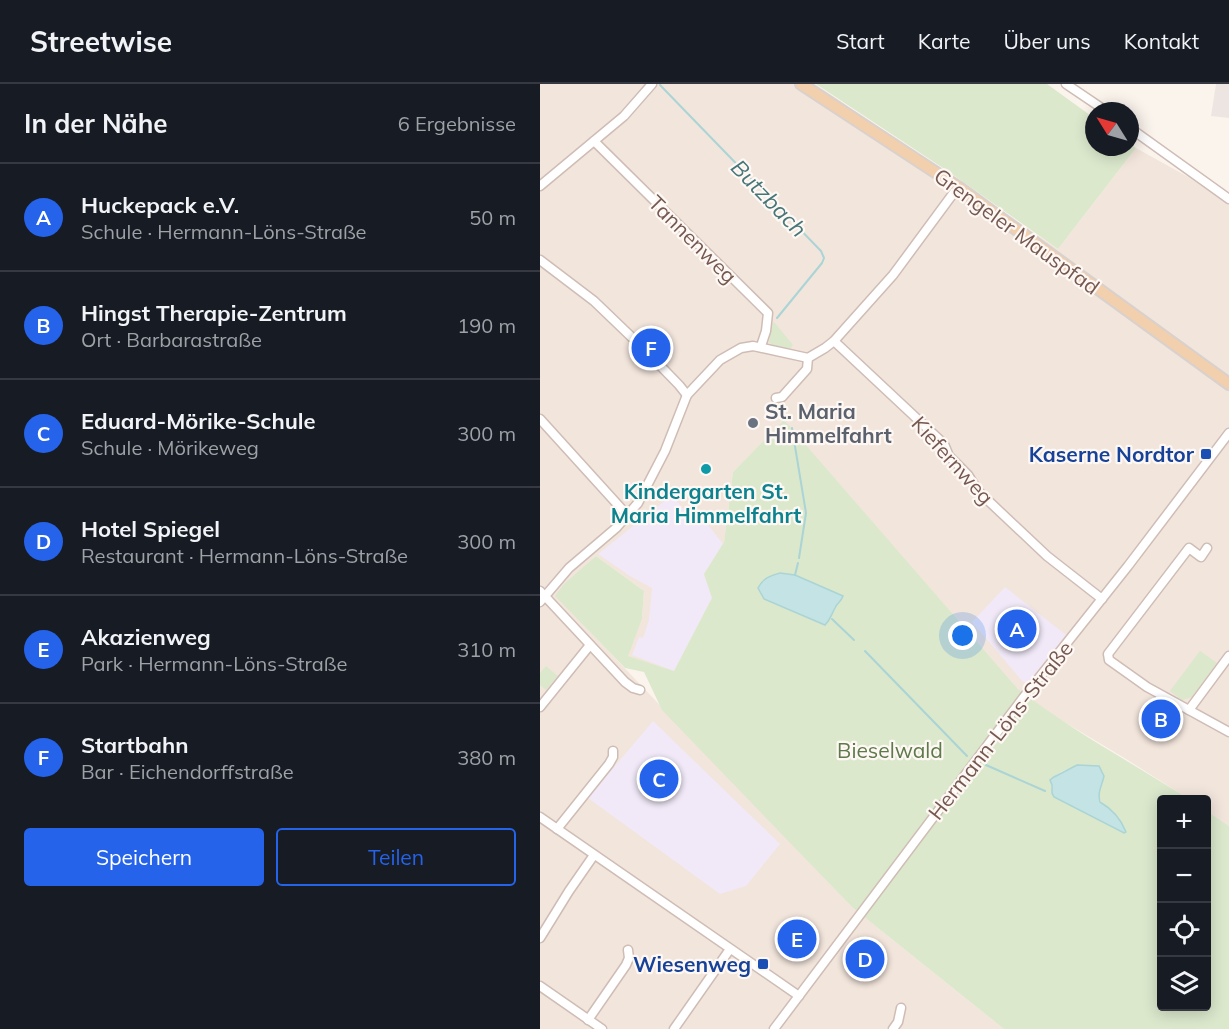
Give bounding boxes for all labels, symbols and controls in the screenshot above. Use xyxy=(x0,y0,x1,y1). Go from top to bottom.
text: Streetwise xyxy=(30,24,172,59)
text: Start xyxy=(836,28,885,54)
text: Karte xyxy=(918,28,970,54)
text: Über uns xyxy=(1003,28,1091,54)
text: Kontakt xyxy=(1124,28,1199,54)
north arrow xyxy=(1085,102,1139,156)
text: In der Nähe xyxy=(24,107,168,140)
text: 6 Ergebnisse xyxy=(398,111,516,136)
water label: Butzbach xyxy=(725,153,813,243)
street label: Grengeler Mauspfad xyxy=(929,162,1105,300)
street label: Tannenweg xyxy=(643,189,743,289)
text: Huckepack e.V. xyxy=(81,191,239,219)
text: A xyxy=(36,205,51,230)
text: 50 m xyxy=(469,205,516,230)
text: Schule · Hermann-Löns-Straße xyxy=(81,219,367,244)
text: Hingst Therapie-Zentrum xyxy=(81,299,347,327)
text: B xyxy=(37,313,50,338)
text: 190 m xyxy=(457,313,516,338)
pin: F xyxy=(632,326,670,370)
text: Ort · Barbarastraße xyxy=(81,327,262,352)
place label: St. Maria Himmelfahrt xyxy=(765,398,892,448)
text: Eduard-Mörike-Schule xyxy=(81,407,316,435)
street label: Kiefernweg xyxy=(907,410,999,510)
marker: St. Maria Himmelfahrt xyxy=(746,416,760,430)
text: C xyxy=(37,421,50,446)
text: 300 m xyxy=(457,421,516,446)
text: Schule · Mörikeweg xyxy=(81,435,259,460)
place label: Kaserne Nordtor xyxy=(1029,441,1195,467)
marker: Kaserne Nordtor xyxy=(1199,447,1213,461)
marker: Kindergarten St. Maria Himmelfahrt xyxy=(699,462,713,476)
place label: Kindergarten St. Maria Himmelfahrt xyxy=(611,478,801,528)
text: Hotel Spiegel xyxy=(81,515,220,543)
text: D xyxy=(36,529,51,554)
text: 300 m xyxy=(457,529,516,554)
text: Restaurant · Hermann-Löns-Straße xyxy=(81,543,408,568)
pin: A xyxy=(998,606,1036,652)
your location xyxy=(948,621,977,650)
text: Akazienweg xyxy=(81,623,211,651)
street label: Hermann-Löns-Straße xyxy=(922,635,1078,825)
text: E xyxy=(38,637,49,662)
text: 310 m xyxy=(457,637,516,662)
text: Park · Hermann-Löns-Straße xyxy=(81,651,347,676)
pin: B xyxy=(1142,696,1180,742)
text: Startbahn xyxy=(81,731,188,759)
park label: Bieselwald xyxy=(837,737,943,763)
text: F xyxy=(38,745,49,770)
text: 380 m xyxy=(457,745,516,770)
pin: C xyxy=(640,756,678,802)
text: Bar · Eichendorffstraße xyxy=(81,759,294,784)
map controls xyxy=(1157,795,1211,1011)
button: + xyxy=(1157,795,1211,849)
button: Speichern xyxy=(24,828,264,886)
button: Teilen xyxy=(276,828,516,886)
button: − xyxy=(1157,849,1211,903)
button: locate xyxy=(1157,903,1211,957)
pin: E xyxy=(778,916,816,962)
pin: D xyxy=(846,936,884,982)
place label: Wiesenweg xyxy=(633,951,751,977)
marker: Wiesenweg xyxy=(756,957,770,971)
button: layers xyxy=(1157,957,1211,1011)

